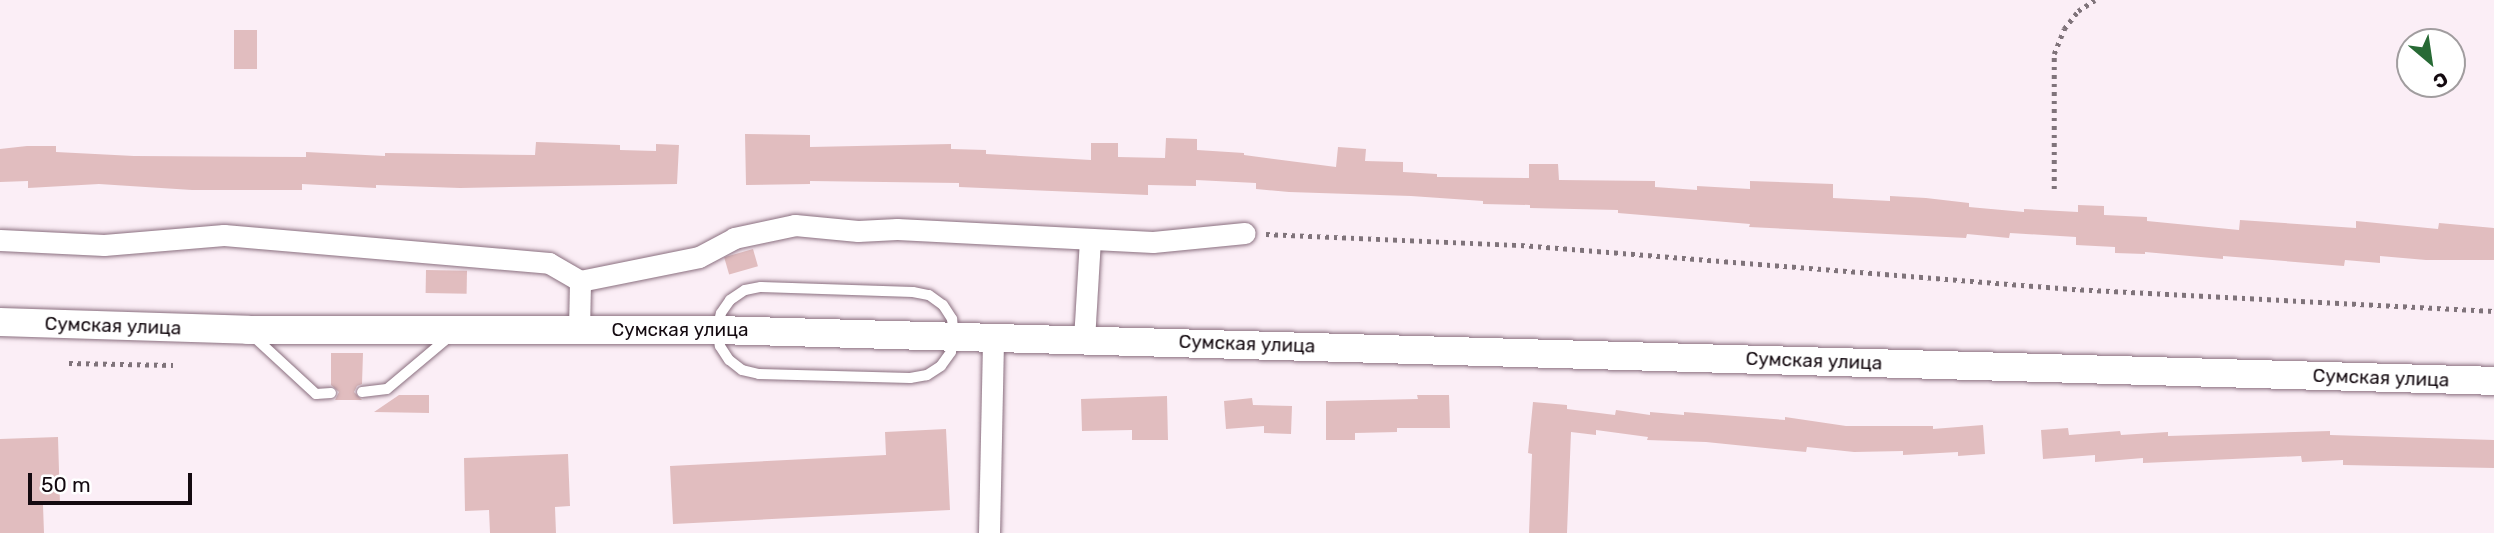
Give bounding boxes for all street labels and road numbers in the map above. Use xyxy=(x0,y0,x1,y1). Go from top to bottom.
street label: Сумская улица xyxy=(44,312,182,340)
street label: Сумская улица xyxy=(612,319,748,341)
street label: Сумская улица xyxy=(1178,330,1316,358)
street label: Сумская улица xyxy=(1745,347,1883,375)
street label: Сумская улица xyxy=(2312,364,2450,392)

